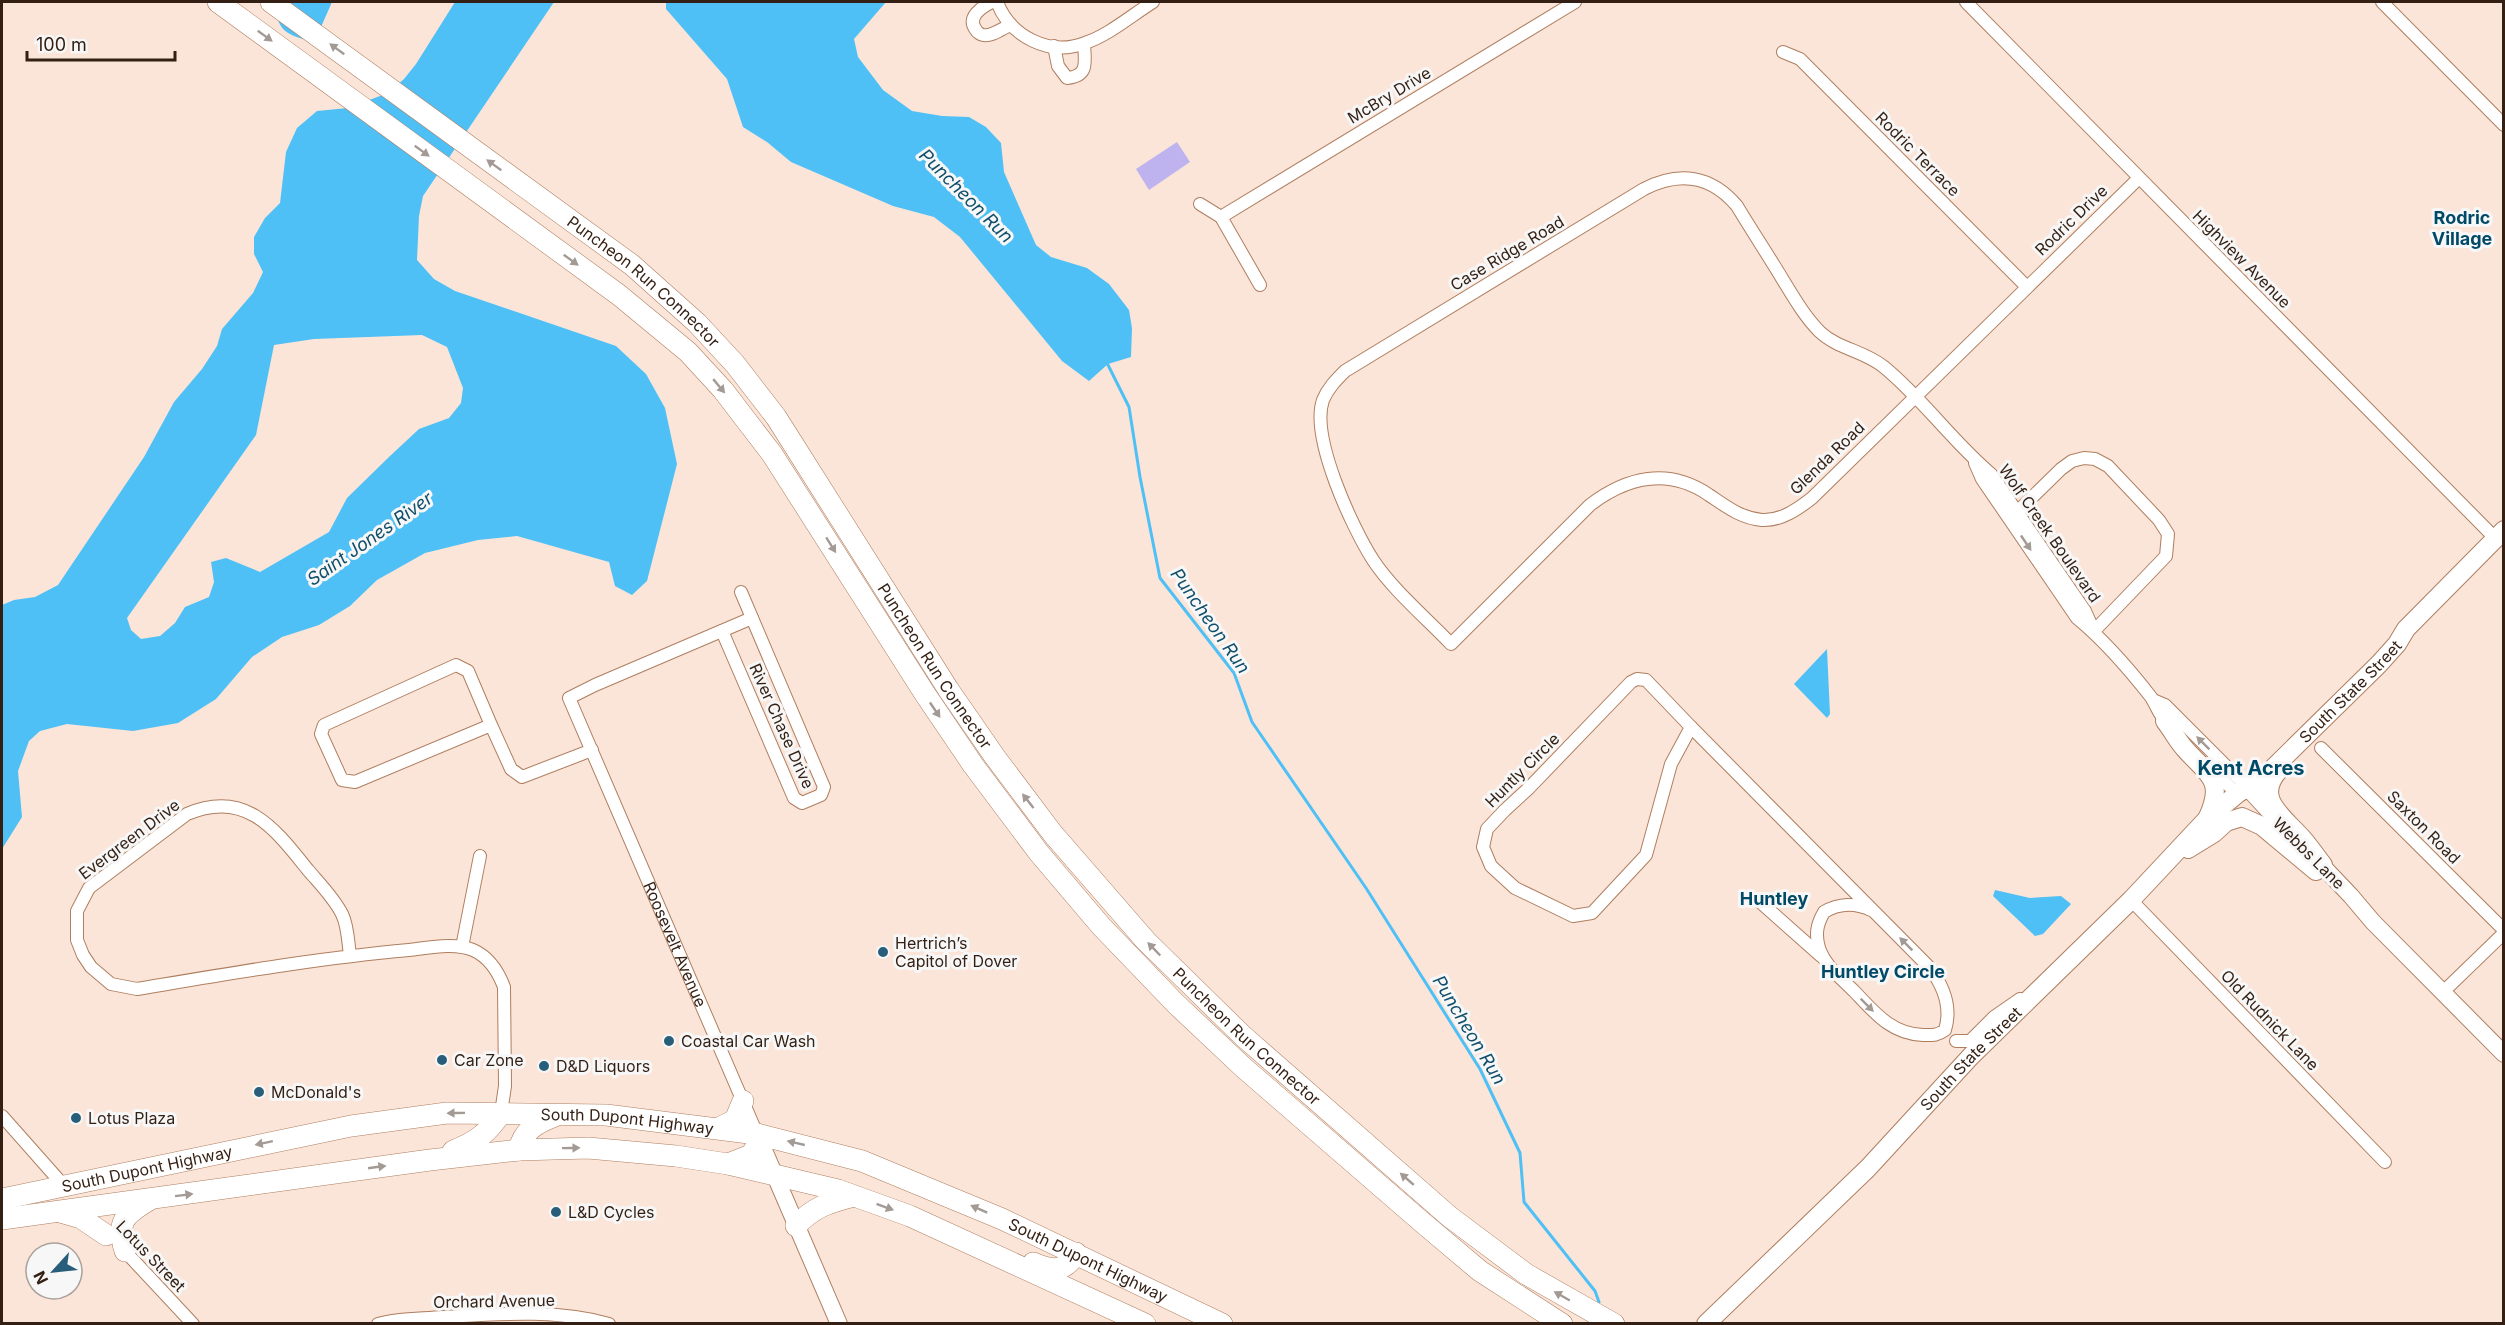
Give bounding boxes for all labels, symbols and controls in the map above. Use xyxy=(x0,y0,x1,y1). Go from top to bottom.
scale bar xyxy=(27,24,176,62)
one-way arrow xyxy=(257,30,273,42)
text: 100 m xyxy=(36,34,87,55)
one-way arrow xyxy=(329,43,345,56)
street label: McBry Drive xyxy=(1344,62,1434,128)
street label: Rodric Terrace xyxy=(1872,108,1964,200)
one-way arrow xyxy=(414,145,430,157)
water label: Puncheon Run xyxy=(915,145,1017,247)
one-way arrow xyxy=(487,159,502,171)
street label: Rodric Drive xyxy=(2031,181,2111,259)
street label: Highview Avenue xyxy=(2189,206,2295,312)
district label: Rodric Village xyxy=(2432,207,2493,249)
street label: Puncheon Run Connector xyxy=(563,211,724,351)
street label: Case Ridge Road xyxy=(1446,211,1568,295)
one-way arrow xyxy=(563,253,578,265)
one-way arrow xyxy=(712,378,725,393)
street label: Glenda Road xyxy=(1785,417,1869,499)
street label: Wolf Creek Boulevard xyxy=(1995,460,2105,606)
water label: Saint Jones River xyxy=(303,487,437,590)
one-way arrow xyxy=(2020,535,2032,551)
one-way arrow xyxy=(825,537,836,553)
water label: Puncheon Run xyxy=(1166,564,1254,677)
street label: Puncheon Run Connector xyxy=(874,579,996,753)
street label: South State Street xyxy=(2295,636,2406,747)
street label: River Chase Drive xyxy=(745,660,819,792)
one-way arrow xyxy=(929,701,941,717)
street label: Huntly Circle xyxy=(1481,729,1563,811)
one-way arrow xyxy=(2196,736,2210,750)
district label: Kent Acres xyxy=(2197,756,2305,780)
street label: Saxton Road xyxy=(2383,786,2465,868)
one-way arrow xyxy=(1022,793,1034,808)
street label: Evergreen Drive xyxy=(75,795,183,883)
street label: Webbs Lane xyxy=(2269,813,2349,893)
street label: Roosevelt Avenue xyxy=(639,878,711,1010)
district label: Huntley xyxy=(1740,888,1808,909)
place label: Hertrich’s Capitol of Dover xyxy=(895,933,1017,971)
one-way arrow xyxy=(1900,938,1914,952)
one-way arrow xyxy=(1147,942,1161,957)
marker: Hertrich’s Capitol of Dover xyxy=(876,945,890,959)
district label: Huntley Circle xyxy=(1821,961,1945,982)
street label: Puncheon Run Connector xyxy=(1169,963,1325,1109)
street label: Old Rudnick Lane xyxy=(2217,965,2323,1075)
water label: Puncheon Run xyxy=(1429,971,1510,1088)
one-way arrow xyxy=(1860,998,1874,1012)
street label: South State Street xyxy=(1916,1002,2026,1115)
place label: Coastal Car Wash xyxy=(681,1031,816,1051)
marker: Coastal Car Wash xyxy=(662,1034,676,1048)
place label: Car Zone xyxy=(454,1050,524,1070)
marker: Car Zone xyxy=(435,1053,449,1067)
place label: D&D Liquors xyxy=(556,1056,650,1076)
marker: D&D Liquors xyxy=(537,1059,551,1073)
place label: McDonald's xyxy=(271,1082,361,1102)
marker: McDonald's xyxy=(252,1085,266,1099)
street label: South Dupont Highway xyxy=(540,1104,715,1138)
place label: Lotus Plaza xyxy=(88,1108,175,1128)
one-way arrow xyxy=(447,1108,466,1118)
marker: Lotus Plaza xyxy=(69,1111,83,1125)
one-way arrow xyxy=(787,1137,805,1147)
one-way arrow xyxy=(254,1139,273,1148)
street label: South Dupont Highway xyxy=(60,1141,234,1196)
one-way arrow xyxy=(562,1144,581,1153)
one-way arrow xyxy=(368,1162,387,1171)
one-way arrow xyxy=(1400,1173,1415,1186)
one-way arrow xyxy=(175,1190,194,1200)
place label: L&D Cycles xyxy=(568,1202,655,1222)
one-way arrow xyxy=(876,1203,894,1212)
one-way arrow xyxy=(970,1204,988,1214)
marker: L&D Cycles xyxy=(549,1205,563,1219)
street label: South Dupont Highway xyxy=(1005,1214,1171,1307)
street label: Lotus Street xyxy=(112,1216,190,1296)
north arrow xyxy=(24,1241,84,1301)
text: N xyxy=(29,1268,52,1288)
street label: Orchard Avenue xyxy=(433,1290,555,1312)
one-way arrow xyxy=(1554,1291,1571,1301)

